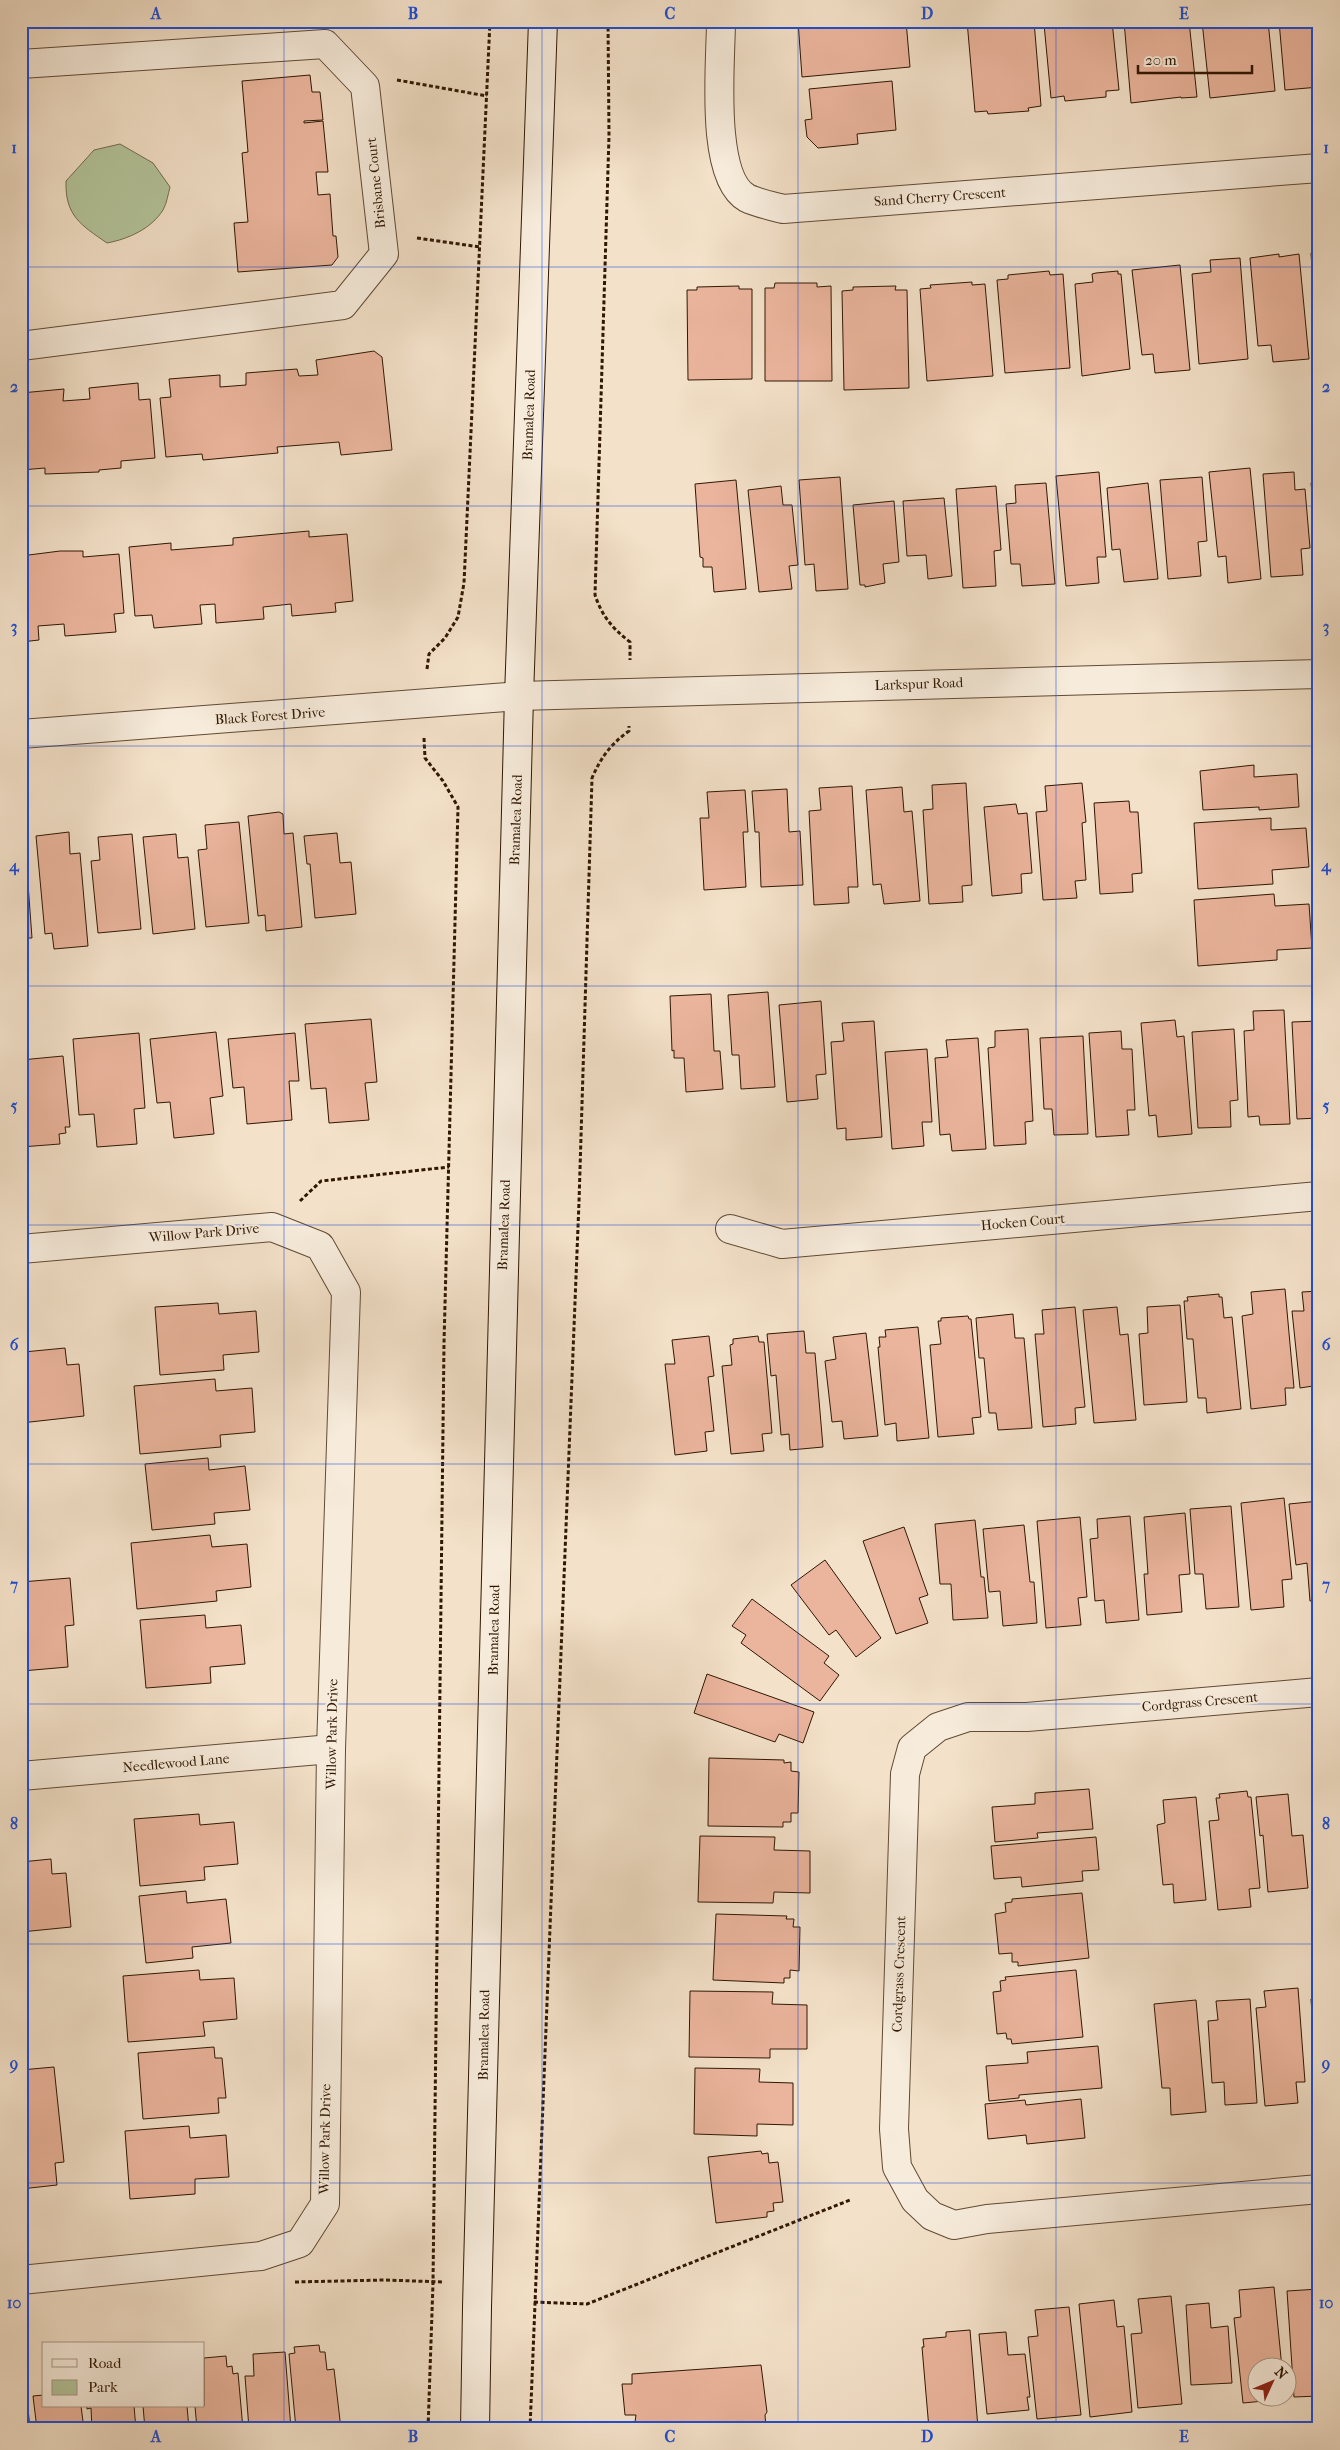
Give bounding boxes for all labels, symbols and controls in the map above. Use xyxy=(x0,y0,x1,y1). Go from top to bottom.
text: A xyxy=(150,4,162,23)
text: B xyxy=(408,4,418,23)
text: C xyxy=(665,4,676,23)
text: D xyxy=(921,4,933,23)
text: E xyxy=(1179,4,1189,23)
scale bar xyxy=(1138,42,1251,74)
text: 20 m xyxy=(1145,51,1177,69)
street label: Brisbane Court xyxy=(363,137,389,229)
text: 1 xyxy=(11,138,17,157)
text: 1 xyxy=(1323,138,1329,157)
street label: Sand Cherry Crescent xyxy=(873,184,1007,210)
street label: Bramalea Road xyxy=(519,369,539,461)
text: 2 xyxy=(10,377,18,396)
text: 2 xyxy=(1322,377,1330,396)
text: 3 xyxy=(11,617,17,637)
text: 3 xyxy=(1323,617,1329,637)
street label: Larkspur Road xyxy=(874,674,964,694)
street label: Black Forest Drive xyxy=(214,704,326,728)
street label: Bramalea Road xyxy=(506,774,526,866)
text: 4 xyxy=(8,856,20,876)
text: 4 xyxy=(1320,856,1332,876)
text: 5 xyxy=(11,1096,18,1115)
text: 5 xyxy=(1323,1096,1330,1115)
street label: Bramalea Road xyxy=(494,1179,514,1271)
street label: Hocken Court xyxy=(980,1210,1066,1234)
street label: Willow Park Drive xyxy=(147,1220,260,1246)
text: 6 xyxy=(10,1335,19,1354)
text: 6 xyxy=(1322,1335,1331,1354)
text: 7 xyxy=(9,1575,18,1594)
text: 7 xyxy=(1321,1575,1330,1594)
street label: Bramalea Road xyxy=(485,1584,503,1676)
street label: Willow Park Drive xyxy=(323,1678,341,1790)
street label: Cordgrass Crescent xyxy=(1141,1688,1259,1716)
street label: Needlewood Lane xyxy=(122,1750,230,1776)
text: 8 xyxy=(10,1814,18,1833)
text: 8 xyxy=(1322,1814,1330,1833)
street label: Cordgrass Crescent xyxy=(888,1915,910,2033)
street label: Bramalea Road xyxy=(475,1989,493,2081)
text: 9 xyxy=(9,2054,18,2074)
text: 9 xyxy=(1321,2054,1330,2074)
street label: Willow Park Drive xyxy=(316,2083,334,2195)
text: 10 xyxy=(7,2293,21,2312)
text: 10 xyxy=(1319,2293,1333,2312)
legend xyxy=(42,2342,205,2408)
text: Road xyxy=(88,2354,122,2372)
north arrow xyxy=(1248,2358,1298,2408)
text: N xyxy=(1271,2364,1291,2383)
text: Park xyxy=(88,2378,118,2396)
text: A xyxy=(150,2427,162,2446)
text: B xyxy=(408,2427,418,2446)
text: C xyxy=(665,2427,676,2446)
text: D xyxy=(921,2427,933,2446)
text: E xyxy=(1179,2427,1189,2446)

